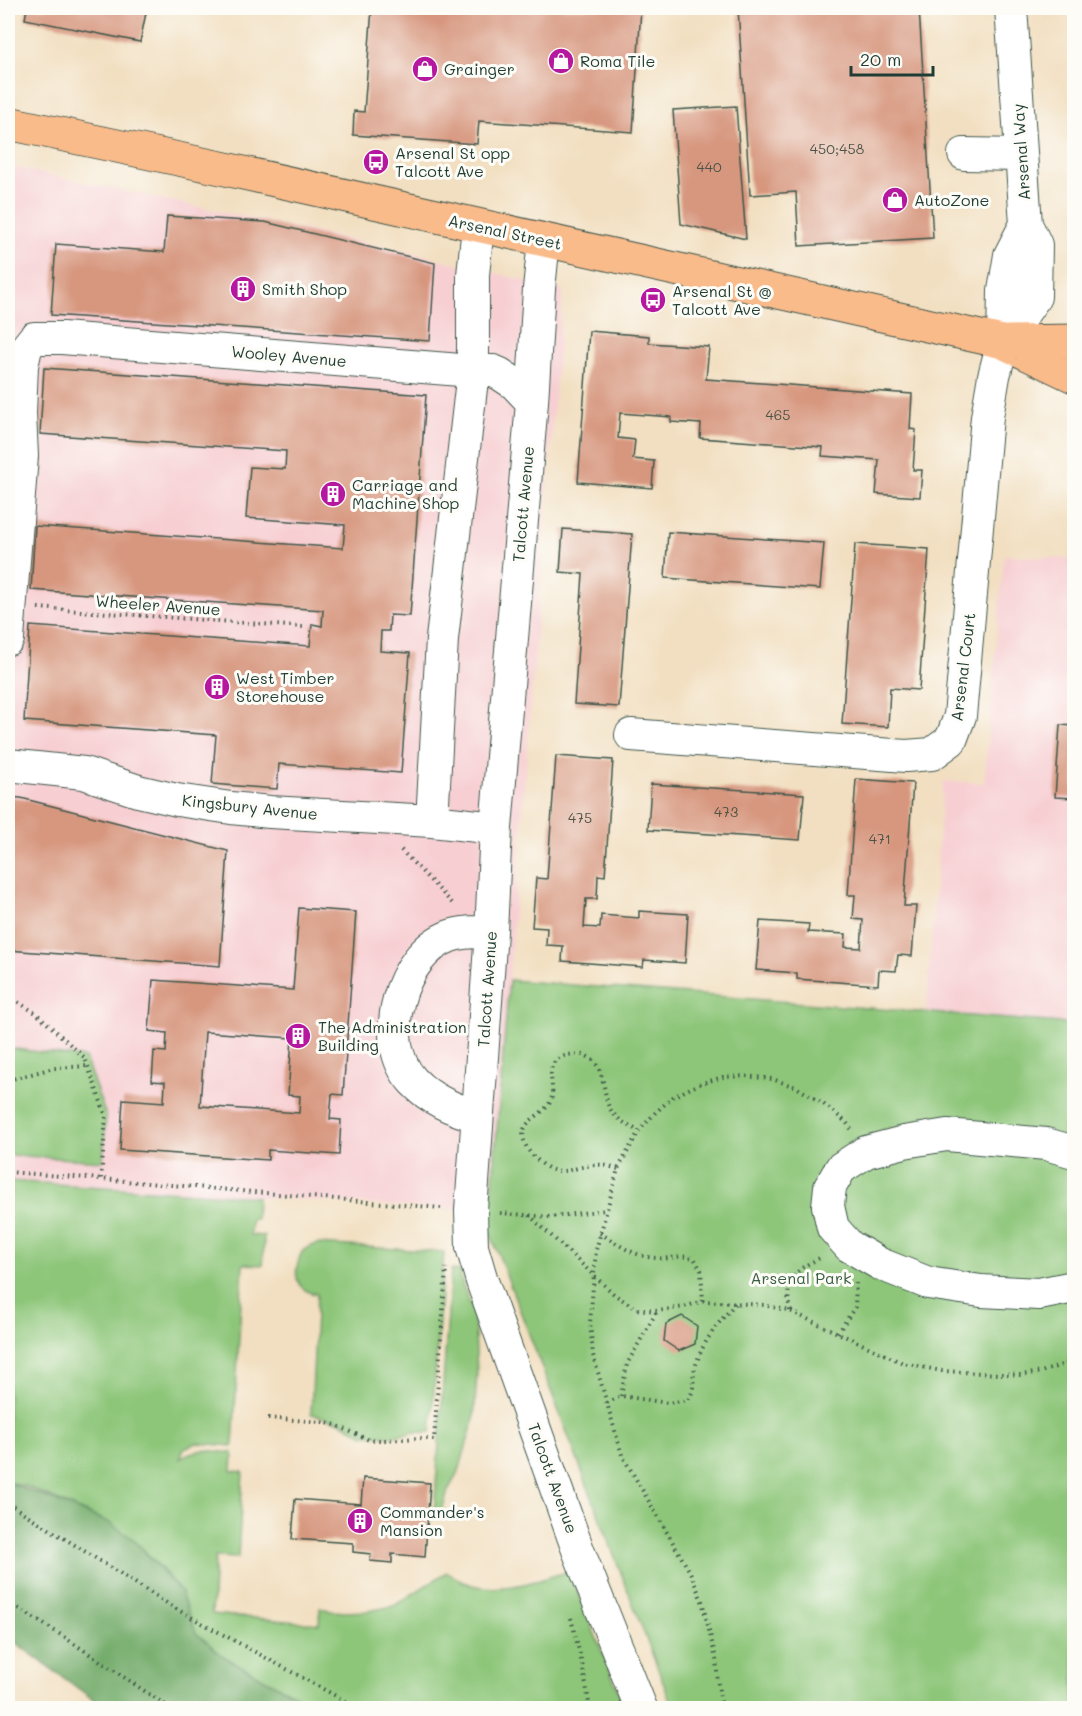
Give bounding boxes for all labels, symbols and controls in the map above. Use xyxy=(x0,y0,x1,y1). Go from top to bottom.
scale bar xyxy=(851,39,934,77)
shop icon: Roma Tile xyxy=(546,46,576,76)
text: 20 m xyxy=(860,47,901,71)
place label: Roma Tile xyxy=(580,50,655,71)
shop icon: Grainger xyxy=(410,54,440,84)
place label: Grainger xyxy=(444,58,515,79)
street label: Arsenal Way xyxy=(1007,103,1034,201)
house number: 450;458 xyxy=(810,139,864,158)
place label: Arsenal St opp Talcott Ave xyxy=(395,142,510,181)
bus stop icon: Arsenal St opp Talcott Ave xyxy=(361,147,391,177)
house number: 440 xyxy=(696,157,722,176)
shop icon: AutoZone xyxy=(880,185,910,215)
place label: AutoZone xyxy=(914,189,989,210)
street label: Arsenal Street xyxy=(446,209,564,254)
building icon: Smith Shop xyxy=(228,274,258,304)
place label: Smith Shop xyxy=(262,278,347,299)
place label: Arsenal St @ Talcott Ave xyxy=(672,280,772,319)
bus stop icon: Arsenal St @ Talcott Ave xyxy=(638,285,668,315)
street label: Wooley Avenue xyxy=(230,340,348,371)
house number: 465 xyxy=(766,405,790,424)
street label: Talcott Avenue xyxy=(507,445,538,563)
place label: Carriage and Machine Shop xyxy=(352,474,459,513)
building icon: Carriage and Machine Shop xyxy=(318,479,348,509)
street label: Wheeler Avenue xyxy=(95,590,221,619)
street label: Arsenal Court xyxy=(945,611,980,723)
place label: West Timber Storehouse xyxy=(236,667,335,706)
building icon: West Timber Storehouse xyxy=(202,672,232,702)
street label: Kingsbury Avenue xyxy=(181,789,319,824)
house number: 473 xyxy=(714,802,738,821)
house number: 475 xyxy=(568,808,592,827)
house number: 471 xyxy=(869,829,891,848)
street label: Talcott Avenue xyxy=(472,930,501,1048)
place label: The Administration Building xyxy=(318,1016,467,1055)
building icon: The Administration Building xyxy=(283,1021,313,1051)
park label: Arsenal Park xyxy=(750,1267,852,1288)
street label: Talcott Avenue xyxy=(524,1420,583,1536)
place label: Commander's Mansion xyxy=(380,1501,485,1540)
building icon: Commander's Mansion xyxy=(345,1506,375,1536)

